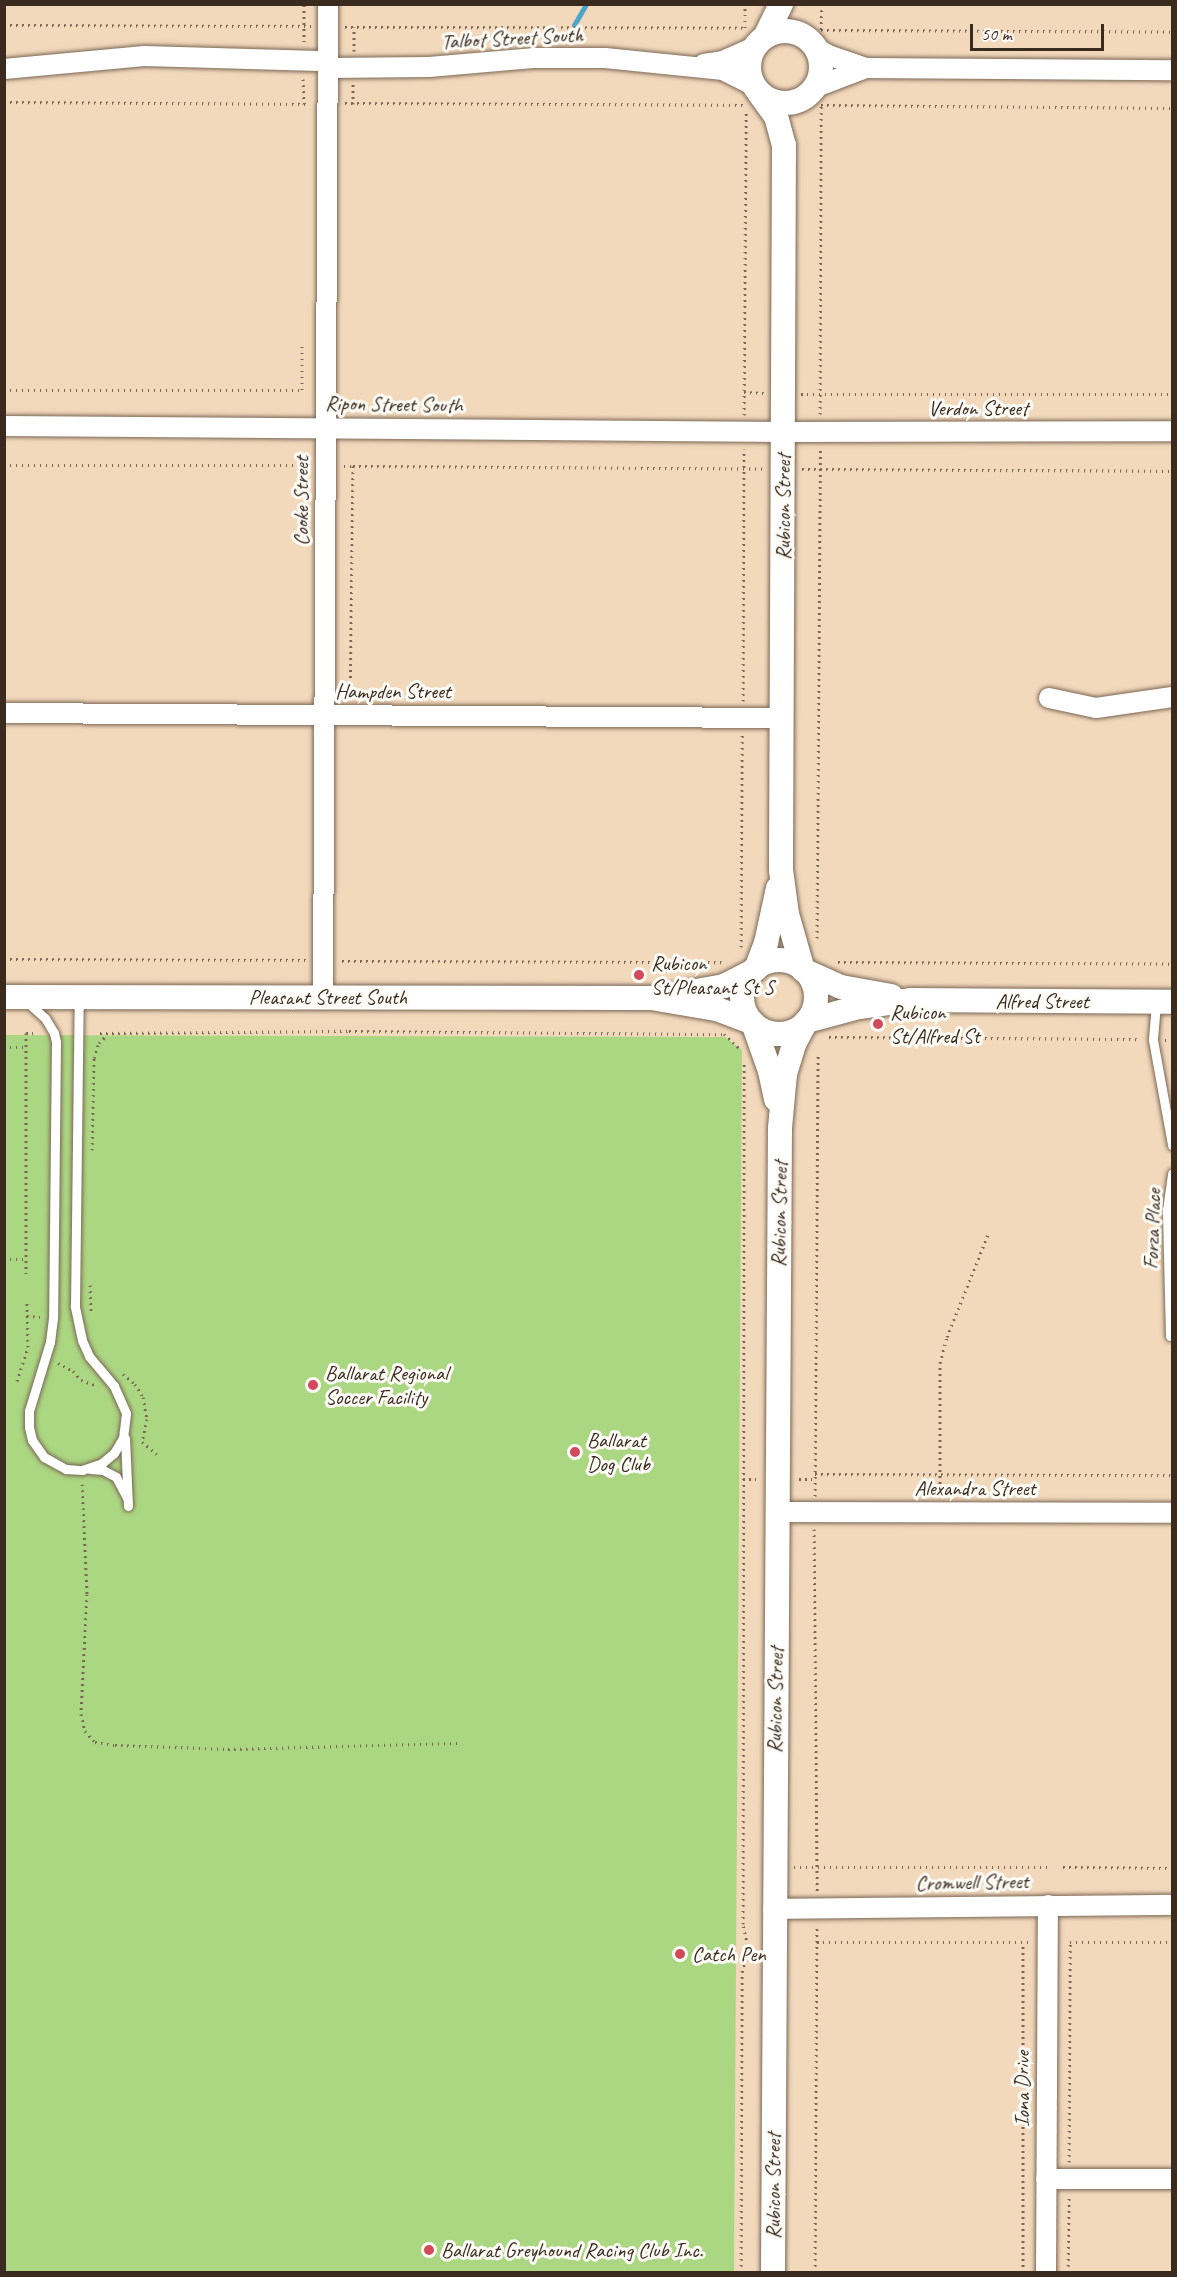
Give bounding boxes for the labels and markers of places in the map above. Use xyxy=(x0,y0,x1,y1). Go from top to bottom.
place label: Rubicon St/Pleasant St S xyxy=(651,950,774,1000)
marker: Rubicon St/Pleasant St S xyxy=(632,968,646,982)
place label: Rubicon St/Alfred St xyxy=(890,999,980,1049)
marker: Rubicon St/Alfred St xyxy=(871,1017,885,1031)
place label: Ballarat Regional Soccer Facility xyxy=(325,1360,448,1410)
marker: Ballarat Regional Soccer Facility xyxy=(306,1378,320,1392)
place label: Ballarat Dog Club xyxy=(587,1427,650,1477)
marker: Ballarat Dog Club xyxy=(568,1445,582,1459)
place label: Catch Pen xyxy=(692,1941,766,1967)
marker: Catch Pen xyxy=(673,1947,687,1961)
place label: Ballarat Greyhound Racing Club Inc. xyxy=(441,2237,702,2263)
marker: Ballarat Greyhound Racing Club Inc. xyxy=(422,2243,436,2257)

